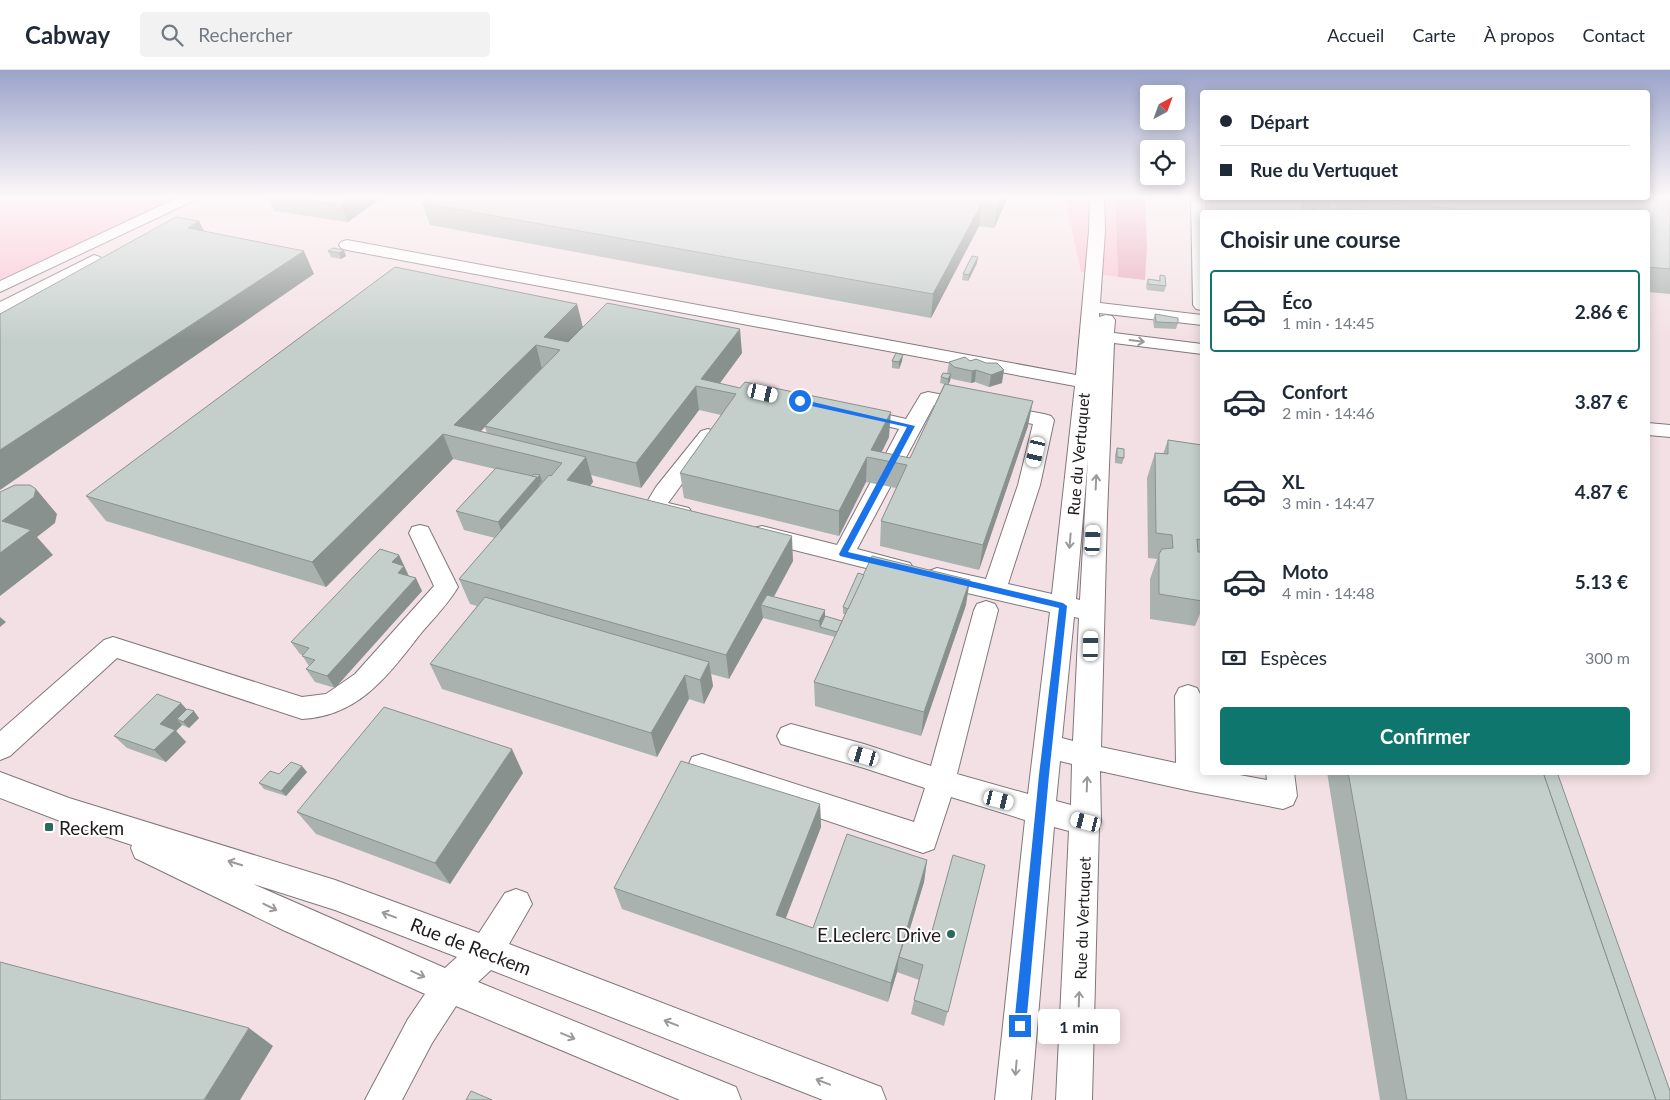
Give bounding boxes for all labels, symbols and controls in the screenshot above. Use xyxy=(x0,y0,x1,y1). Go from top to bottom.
search box xyxy=(140,12,490,57)
text: Cabway xyxy=(25,20,110,49)
icon: search xyxy=(158,21,186,49)
text: Rechercher xyxy=(198,23,292,46)
text: Accueil xyxy=(1327,24,1384,46)
text: Carte xyxy=(1412,24,1456,46)
text: À propos xyxy=(1484,24,1555,46)
text: Contact xyxy=(1583,24,1645,46)
north arrow xyxy=(1140,85,1185,130)
map controls xyxy=(1140,85,1185,185)
text: Départ xyxy=(1250,110,1309,133)
button: locate xyxy=(1140,140,1185,185)
text: Rue du Vertuquet xyxy=(1250,158,1398,181)
text: Choisir une course xyxy=(1220,226,1401,253)
icon: car xyxy=(1222,289,1267,334)
text: Éco xyxy=(1282,290,1312,313)
text: 2.86 € xyxy=(1575,300,1628,323)
text: 1 min · 14:45 xyxy=(1282,313,1375,332)
one-way arrow xyxy=(1129,336,1145,346)
icon: car xyxy=(1222,379,1267,424)
text: Confort xyxy=(1282,380,1347,403)
car xyxy=(746,382,779,404)
route start xyxy=(789,390,811,412)
text: 3.87 € xyxy=(1575,390,1628,413)
street label: Rue du Vertuquet xyxy=(1063,392,1093,516)
text: 2 min · 14:46 xyxy=(1282,403,1375,422)
car xyxy=(1025,436,1046,468)
icon: car xyxy=(1222,469,1267,514)
text: XL xyxy=(1282,470,1305,493)
one-way arrow xyxy=(1091,474,1101,490)
text: 4.87 € xyxy=(1575,480,1628,503)
text: 3 min · 14:47 xyxy=(1282,493,1375,512)
car xyxy=(1084,525,1101,555)
one-way arrow xyxy=(1065,532,1075,548)
icon: car xyxy=(1222,559,1267,604)
text: Moto xyxy=(1282,560,1328,583)
text: 5.13 € xyxy=(1575,570,1628,593)
text: 4 min · 14:48 xyxy=(1282,583,1375,602)
car xyxy=(1083,631,1098,661)
icon: cash xyxy=(1220,644,1248,672)
text: Espèces xyxy=(1260,646,1327,669)
text: 300 m xyxy=(1585,648,1630,667)
button: Confirmer xyxy=(1220,707,1630,765)
car xyxy=(847,745,880,767)
one-way arrow xyxy=(1082,776,1092,792)
car xyxy=(982,789,1015,811)
car xyxy=(1069,811,1102,833)
place label: Reckem xyxy=(59,816,124,839)
marker: Reckem xyxy=(43,821,55,833)
street label: Rue du Vertuquet xyxy=(1070,856,1094,980)
one-way arrow xyxy=(227,858,243,868)
one-way arrow xyxy=(262,903,277,912)
one-way arrow xyxy=(381,910,397,919)
street label: Rue de Reckem xyxy=(407,912,535,980)
place label: E.Leclerc Drive xyxy=(817,923,941,946)
marker: E.Leclerc Drive xyxy=(945,928,957,940)
one-way arrow xyxy=(410,969,425,979)
one-way arrow xyxy=(1074,991,1083,1007)
callout: 1 min xyxy=(1038,1008,1120,1044)
route end xyxy=(1009,1015,1031,1037)
text: 1 min xyxy=(1059,1017,1099,1036)
one-way arrow xyxy=(664,1018,679,1027)
one-way arrow xyxy=(560,1032,575,1042)
one-way arrow xyxy=(1011,1060,1021,1076)
one-way arrow xyxy=(815,1077,831,1086)

